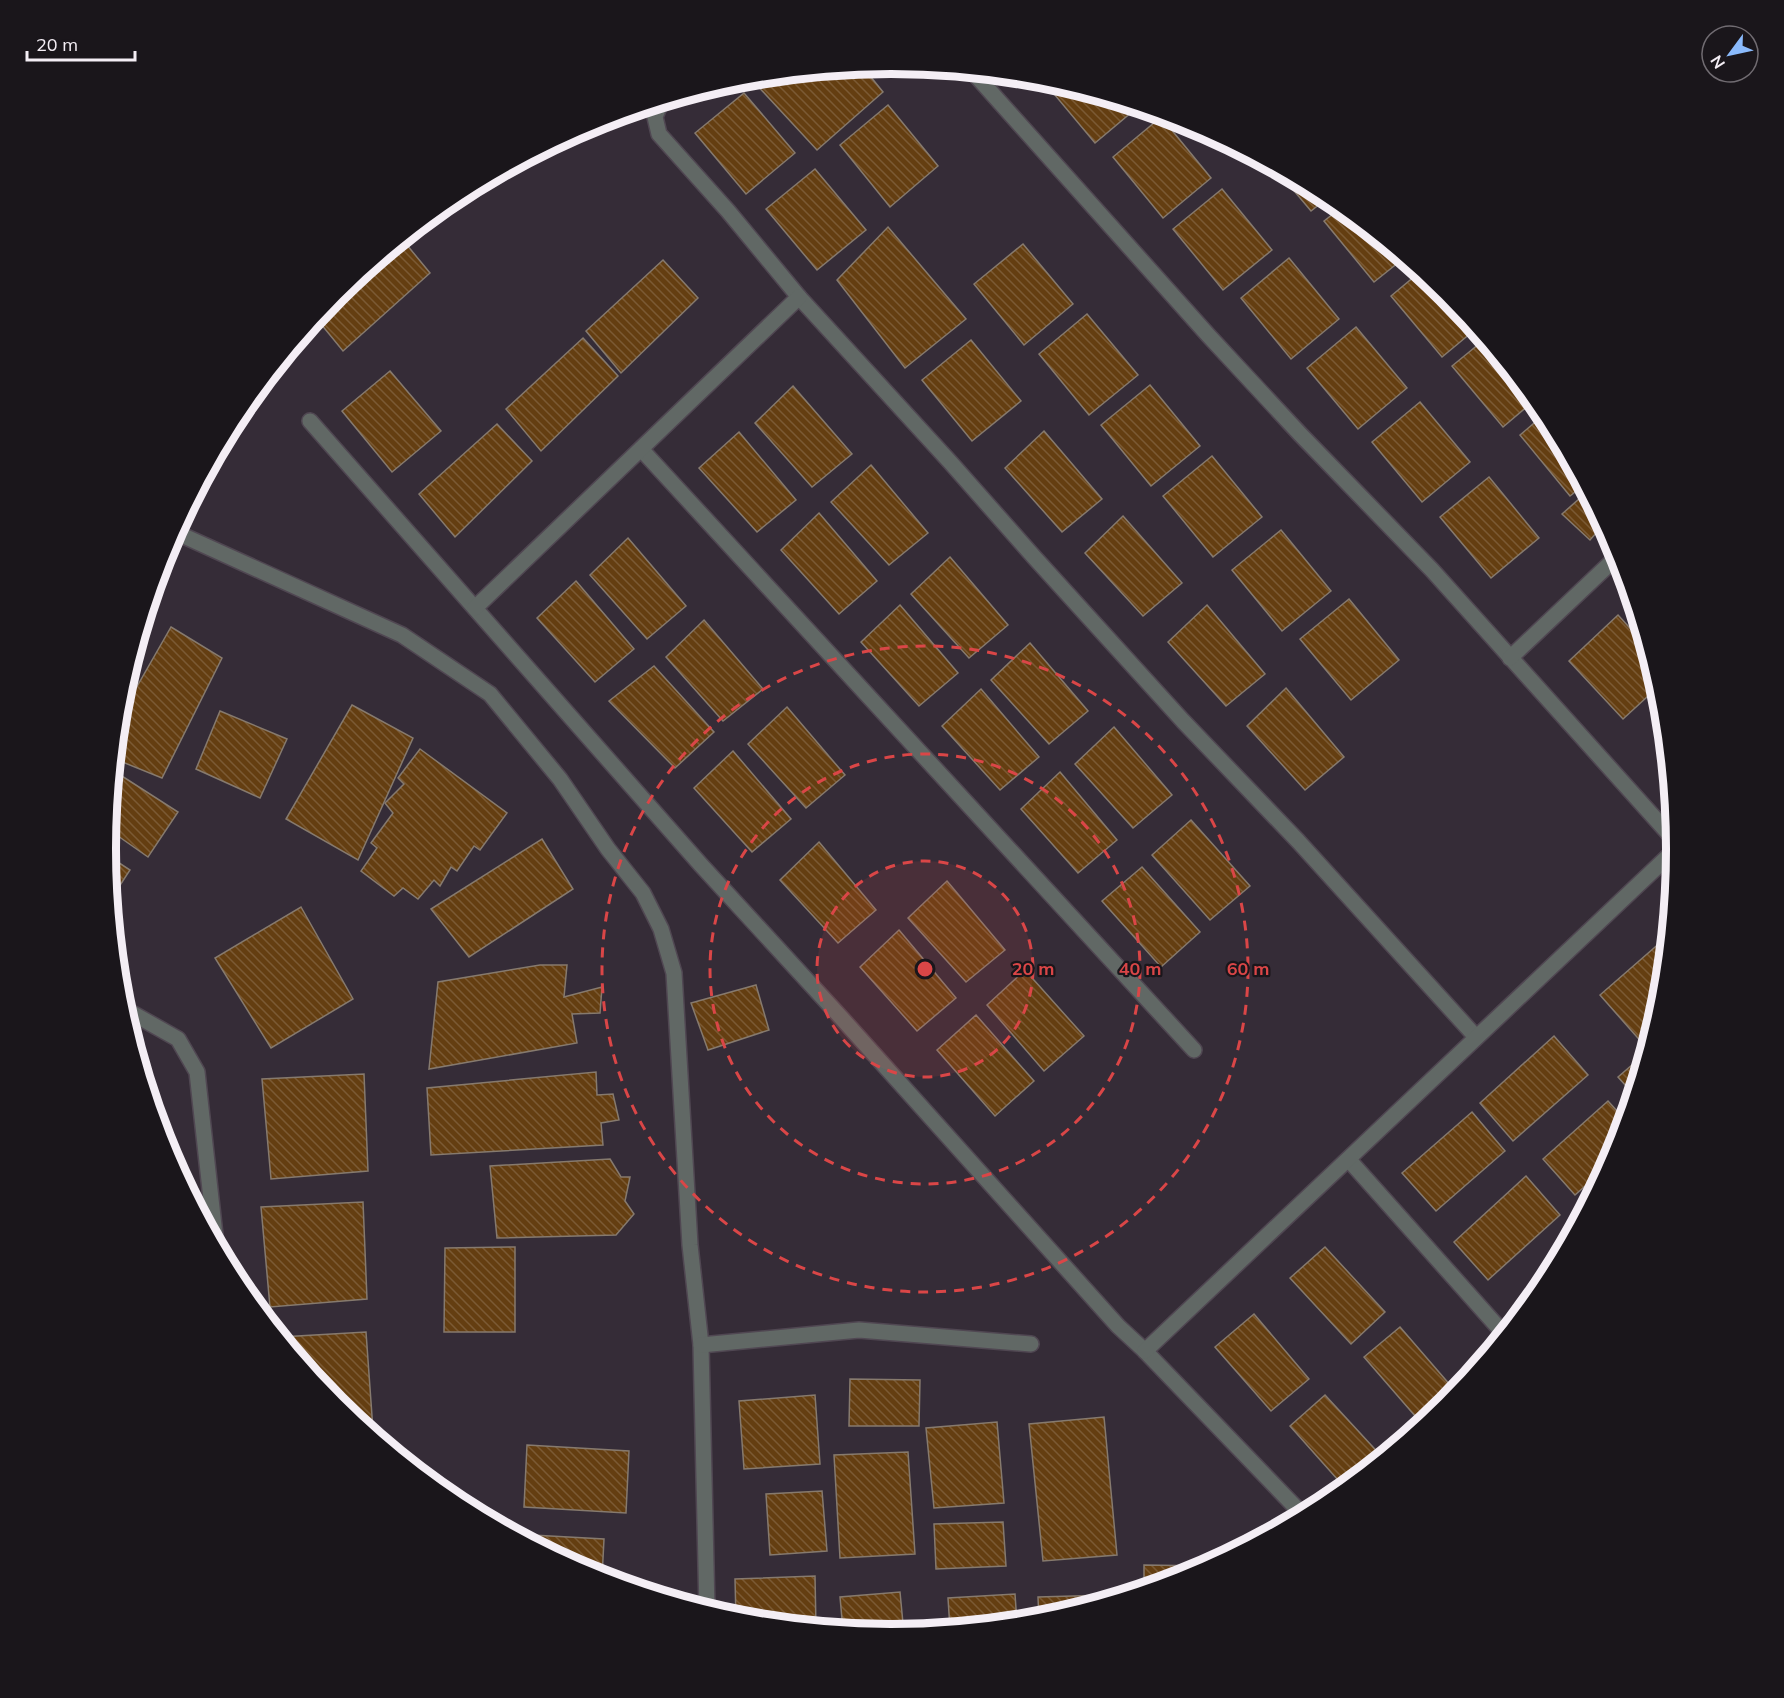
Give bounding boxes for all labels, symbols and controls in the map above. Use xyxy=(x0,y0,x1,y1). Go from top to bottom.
scale bar xyxy=(27,24,135,62)
north arrow xyxy=(1700,24,1760,84)
text: 20 m xyxy=(36,33,78,56)
text: N xyxy=(1706,52,1729,73)
text: 20 m xyxy=(1012,957,1054,980)
text: 40 m xyxy=(1119,957,1161,980)
text: 60 m xyxy=(1227,957,1269,980)
centre of rings xyxy=(915,959,935,979)

